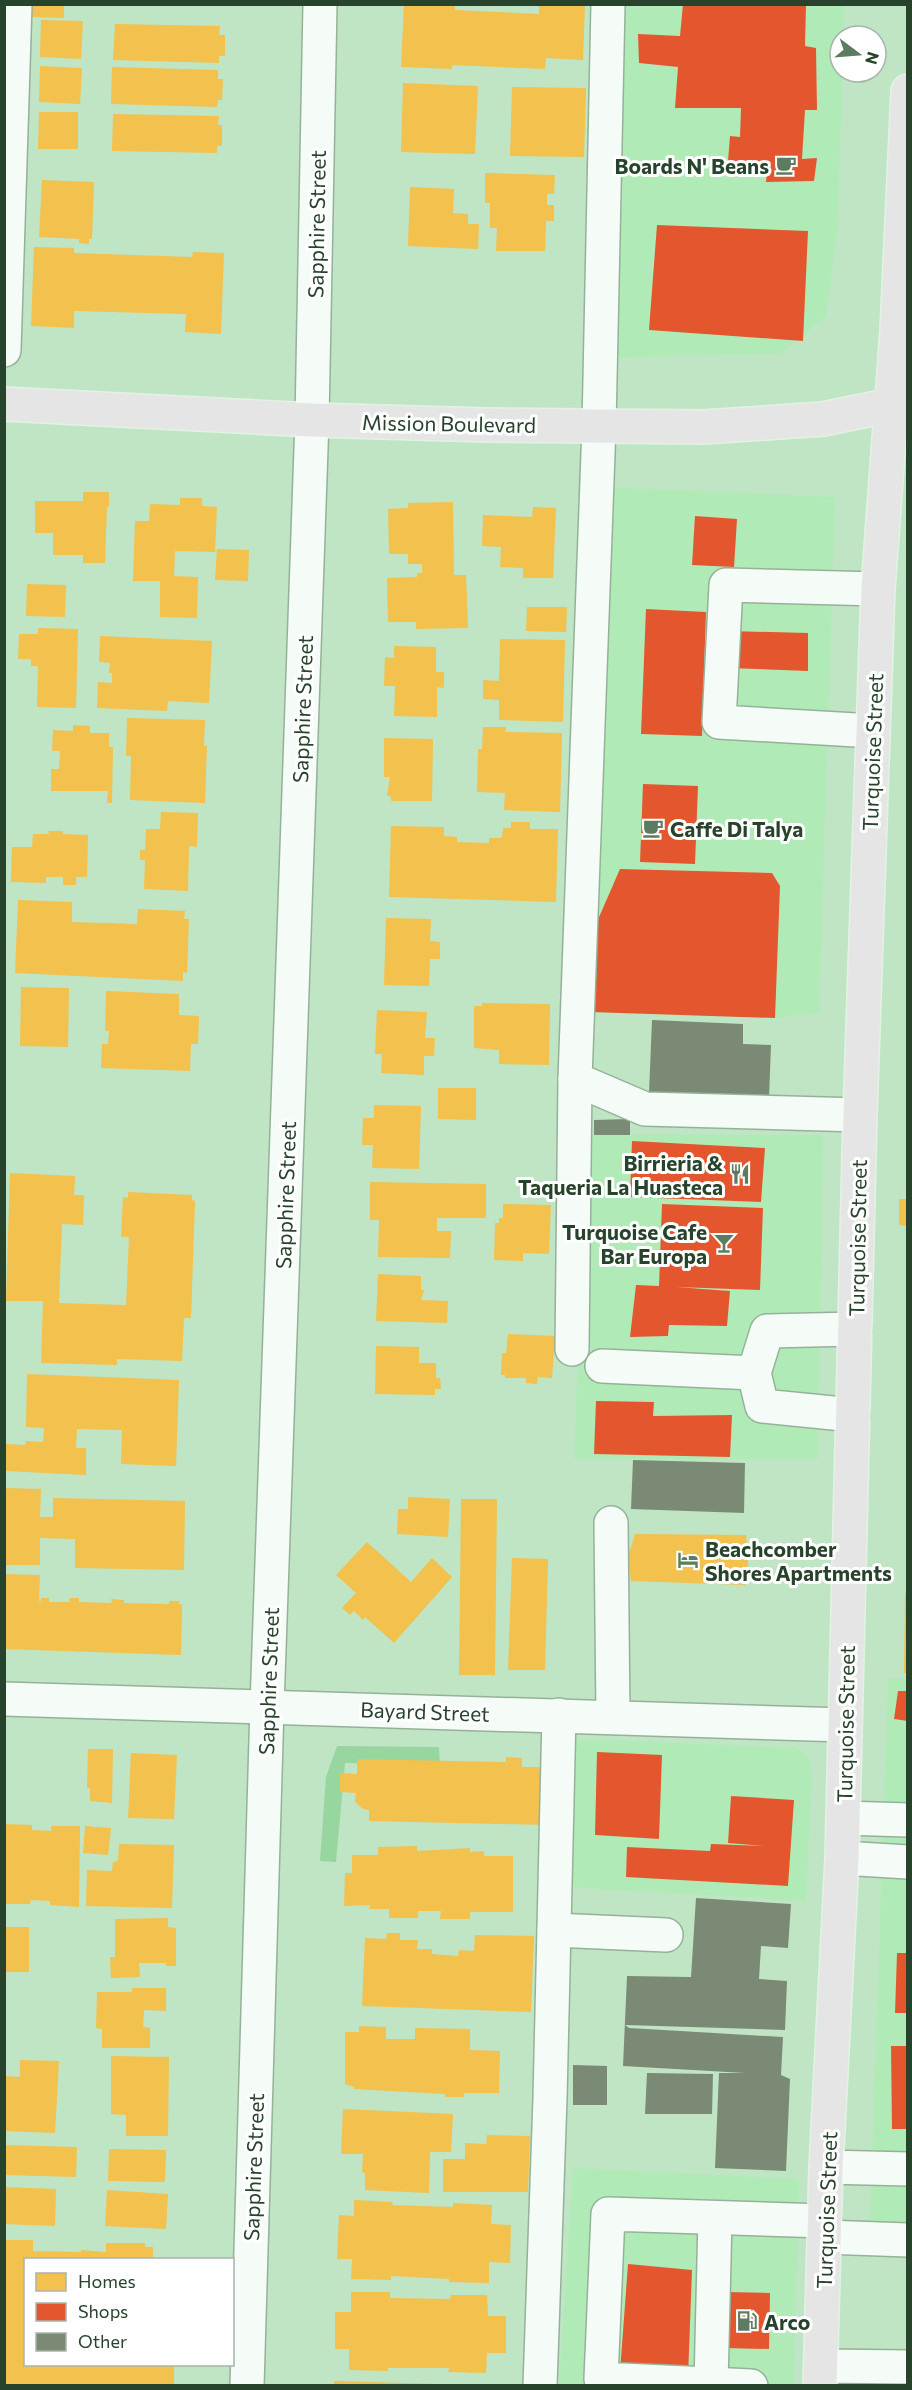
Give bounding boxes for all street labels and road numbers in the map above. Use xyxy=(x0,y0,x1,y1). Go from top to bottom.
street label: Sapphire Street xyxy=(302,150,330,298)
street label: Mission Boulevard xyxy=(362,409,536,437)
street label: Sapphire Street xyxy=(287,635,317,783)
street label: Turquoise Street xyxy=(857,673,887,831)
street label: Sapphire Street xyxy=(270,1121,300,1269)
street label: Turquoise Street xyxy=(843,1159,871,1317)
street label: Sapphire Street xyxy=(253,1607,283,1755)
street label: Turquoise Street xyxy=(831,1645,859,1803)
street label: Bayard Street xyxy=(360,1696,490,1726)
street label: Sapphire Street xyxy=(238,2093,268,2241)
street label: Turquoise Street xyxy=(811,2131,841,2289)

